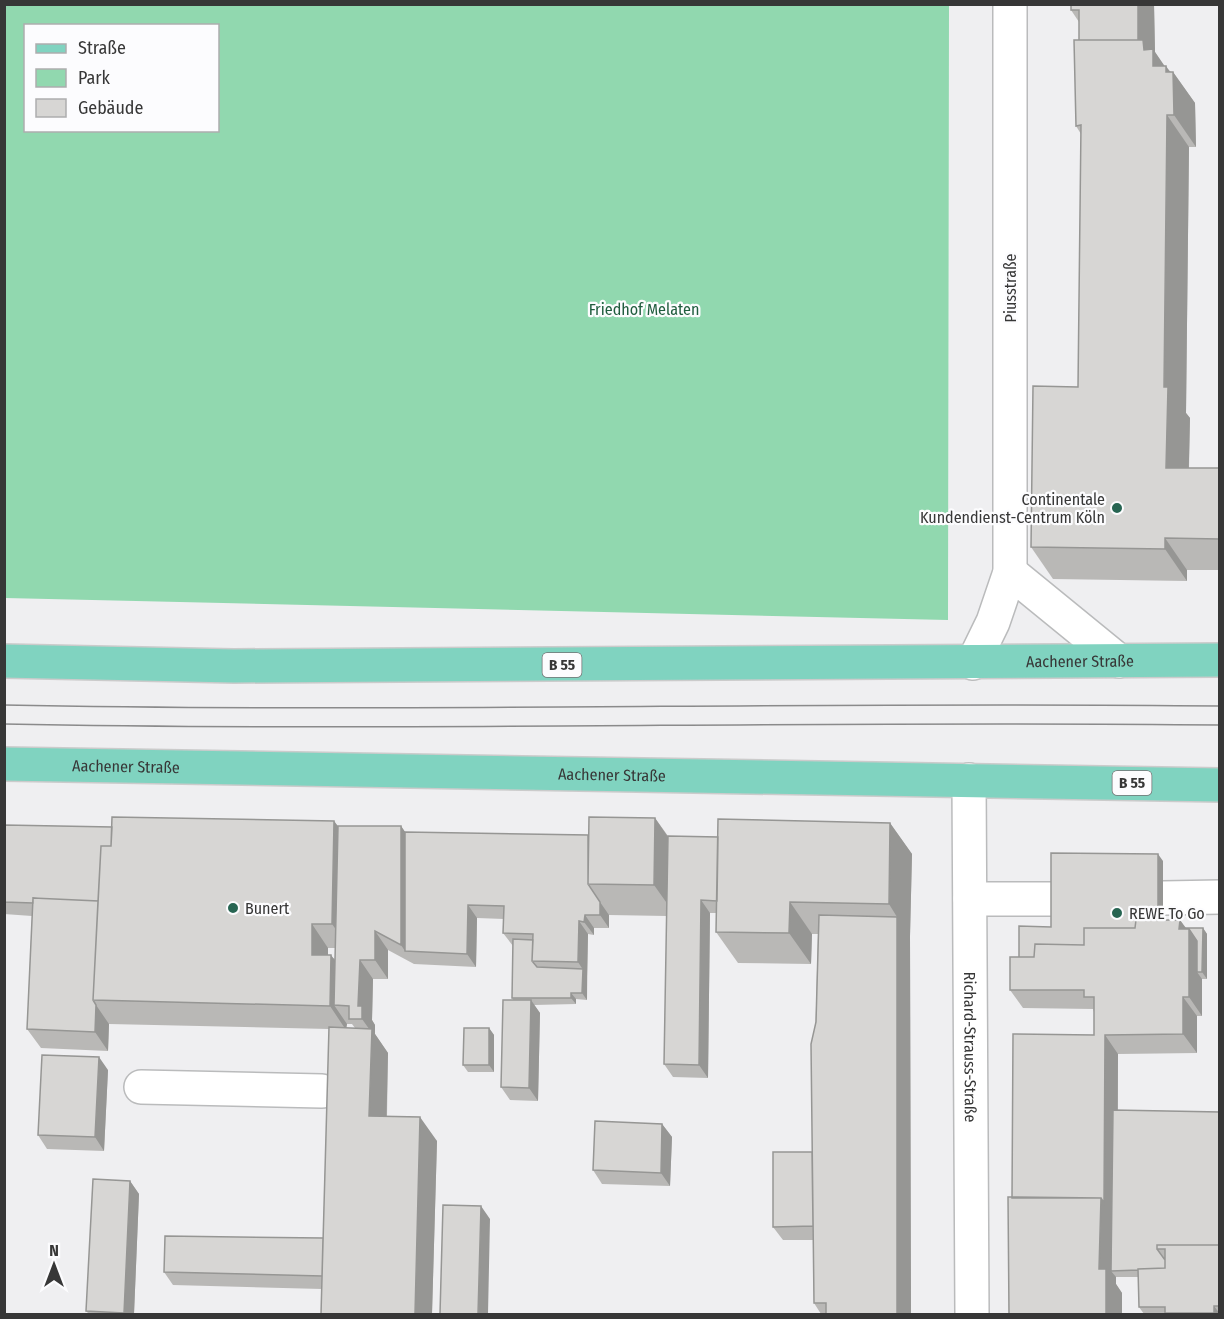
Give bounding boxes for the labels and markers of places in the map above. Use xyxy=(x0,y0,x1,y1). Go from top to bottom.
place label: Continentale Kundendienst-Centrum Köln xyxy=(920,490,1105,527)
marker: Continentale Kundendienst-Centrum Köln xyxy=(1110,501,1124,515)
place label: Bunert xyxy=(245,899,290,918)
marker: Bunert xyxy=(226,901,240,915)
place label: REWE To Go xyxy=(1129,904,1205,923)
marker: REWE To Go xyxy=(1110,906,1124,920)

